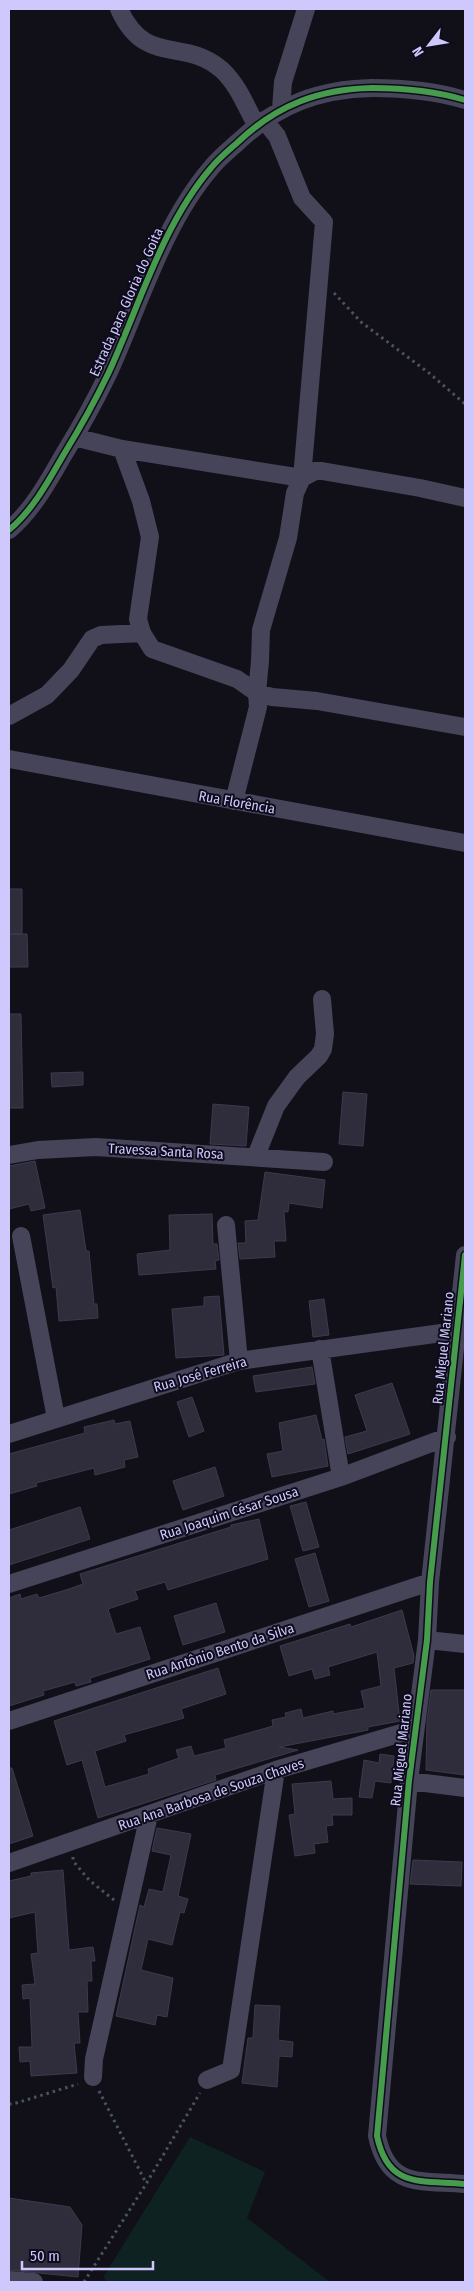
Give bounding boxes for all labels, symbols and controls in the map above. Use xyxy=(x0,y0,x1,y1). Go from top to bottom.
north arrow xyxy=(404,20,454,70)
text: N xyxy=(409,43,428,59)
street label: Estrada para Gloria do Goita xyxy=(86,225,167,379)
street label: Rua Florência xyxy=(197,787,277,818)
street label: Travessa Santa Rosa xyxy=(108,1140,224,1163)
street label: Rua Miguel Mariano xyxy=(429,1291,458,1405)
street label: Rua José Ferreira xyxy=(152,1353,249,1396)
street label: Rua Joaquim César Sousa xyxy=(158,1483,301,1544)
street label: Rua Antônio Bento da Silva xyxy=(144,1619,296,1683)
street label: Rua Miguel Mariano xyxy=(387,1693,416,1807)
street label: Rua Ana Barbosa de Souza Chaves xyxy=(116,1755,306,1834)
scale bar xyxy=(22,2238,154,2270)
text: 50 m xyxy=(30,2247,60,2265)

